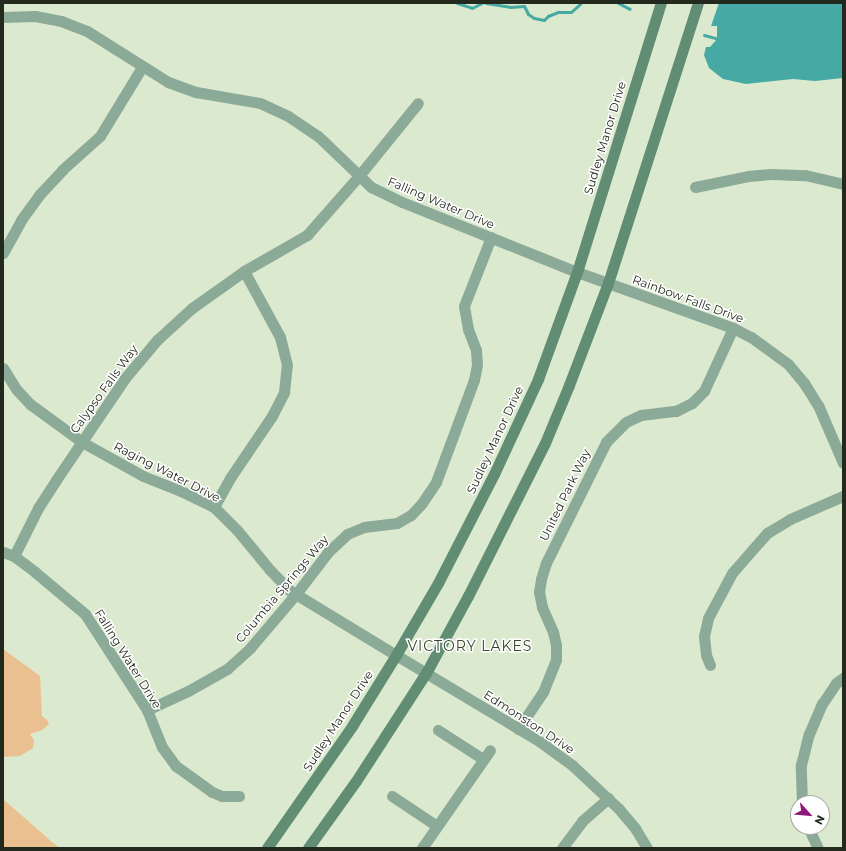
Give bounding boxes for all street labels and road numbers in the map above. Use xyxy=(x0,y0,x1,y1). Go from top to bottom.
street label: Sudley Manor Drive xyxy=(581,80,629,196)
street label: Falling Water Drive xyxy=(385,174,497,232)
street label: Rainbow Falls Drive xyxy=(630,272,746,326)
street label: Calypso Falls Way xyxy=(67,342,141,436)
street label: Sudley Manor Drive xyxy=(464,384,526,496)
street label: Raging Water Drive xyxy=(111,439,223,505)
street label: United Park Way xyxy=(537,447,593,543)
street label: Columbia Springs Way xyxy=(233,532,331,646)
street label: Falling Water Drive xyxy=(92,607,164,711)
street label: Sudley Manor Drive xyxy=(300,668,376,774)
street label: Edmonston Drive xyxy=(481,687,577,757)

